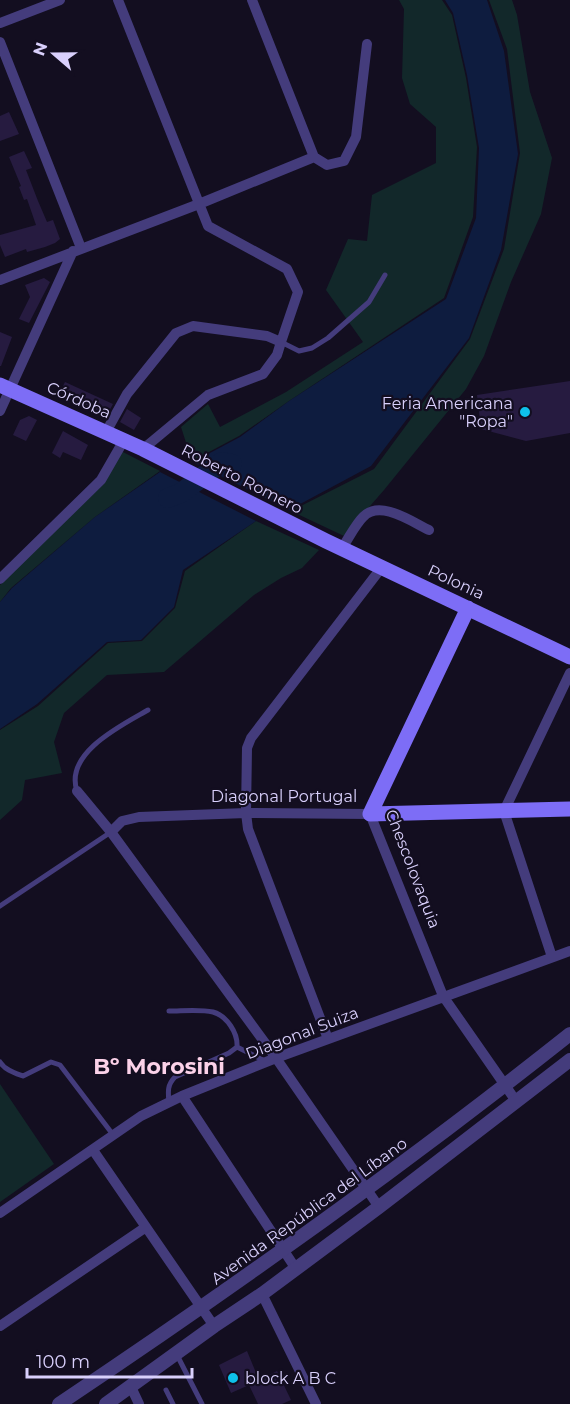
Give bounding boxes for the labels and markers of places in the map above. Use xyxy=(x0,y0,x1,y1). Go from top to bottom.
place label: Feria Americana "Ropa" xyxy=(382,394,513,431)
marker: Feria Americana "Ropa" xyxy=(518,405,532,419)
place label: block A B C xyxy=(245,1369,336,1388)
marker: block A B C xyxy=(226,1371,240,1385)

